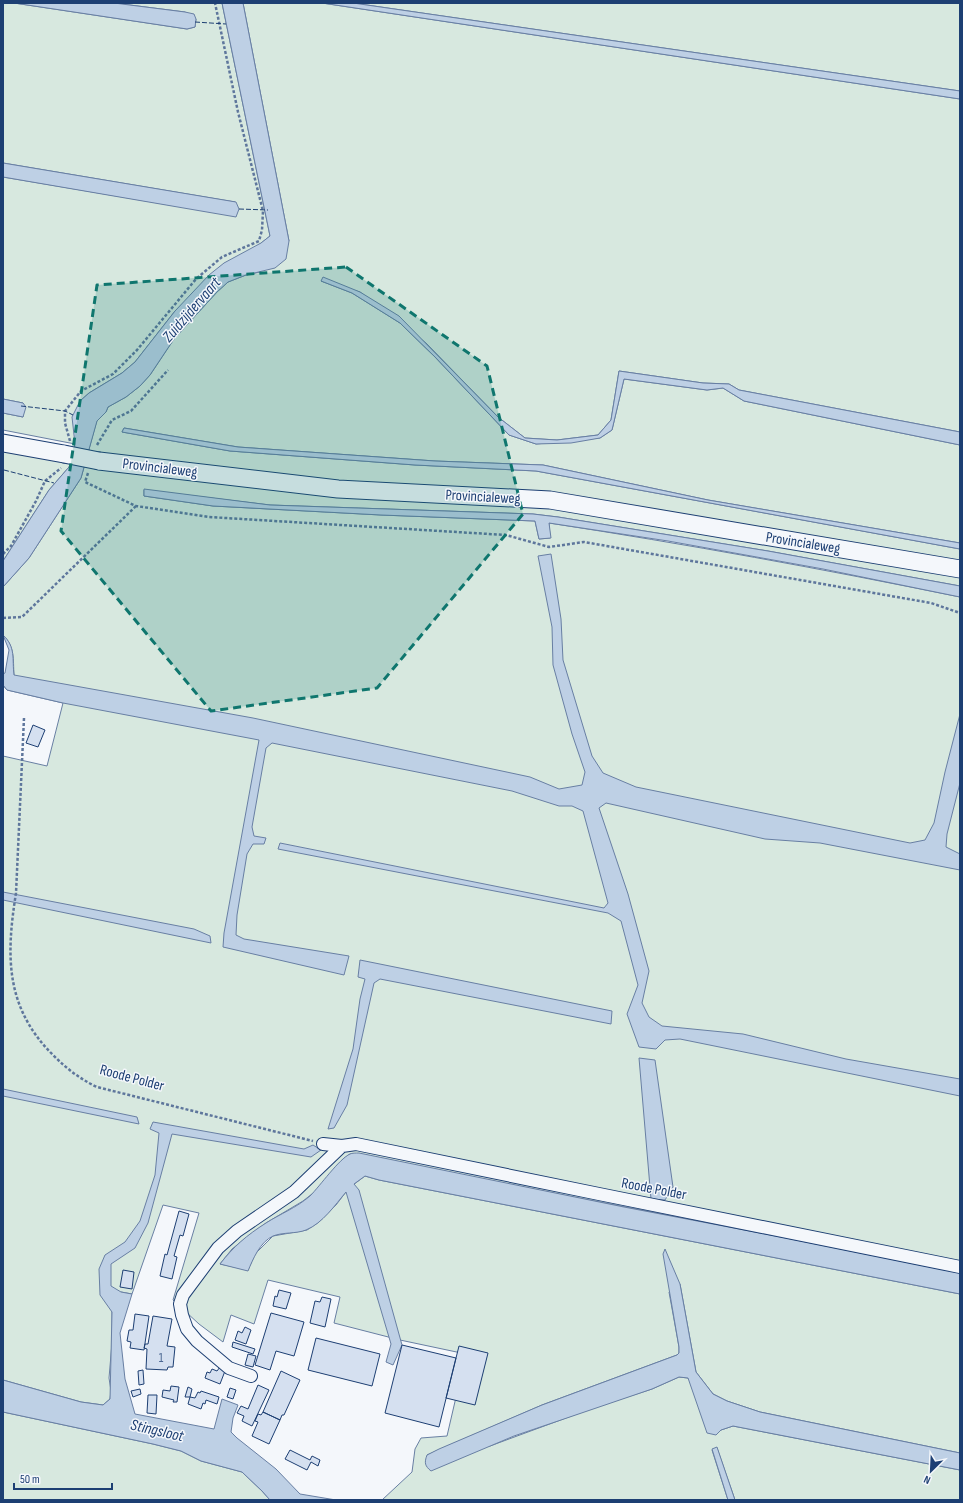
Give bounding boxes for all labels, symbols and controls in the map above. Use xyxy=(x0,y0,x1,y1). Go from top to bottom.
water label: Zuidzijdervaart xyxy=(158,273,226,347)
street label: Provincialeweg xyxy=(122,454,199,482)
street label: Provincialeweg xyxy=(445,486,521,508)
street label: Provincialeweg xyxy=(764,528,842,558)
street label: Roode Polder xyxy=(98,1060,167,1096)
street label: Roode Polder xyxy=(620,1173,689,1205)
house number: 1 xyxy=(159,1350,164,1366)
water label: Stingsloot xyxy=(129,1416,187,1447)
north arrow xyxy=(911,1451,951,1491)
scale bar xyxy=(14,1465,112,1491)
text: 50 m xyxy=(20,1472,40,1487)
text: N xyxy=(922,1472,932,1487)

